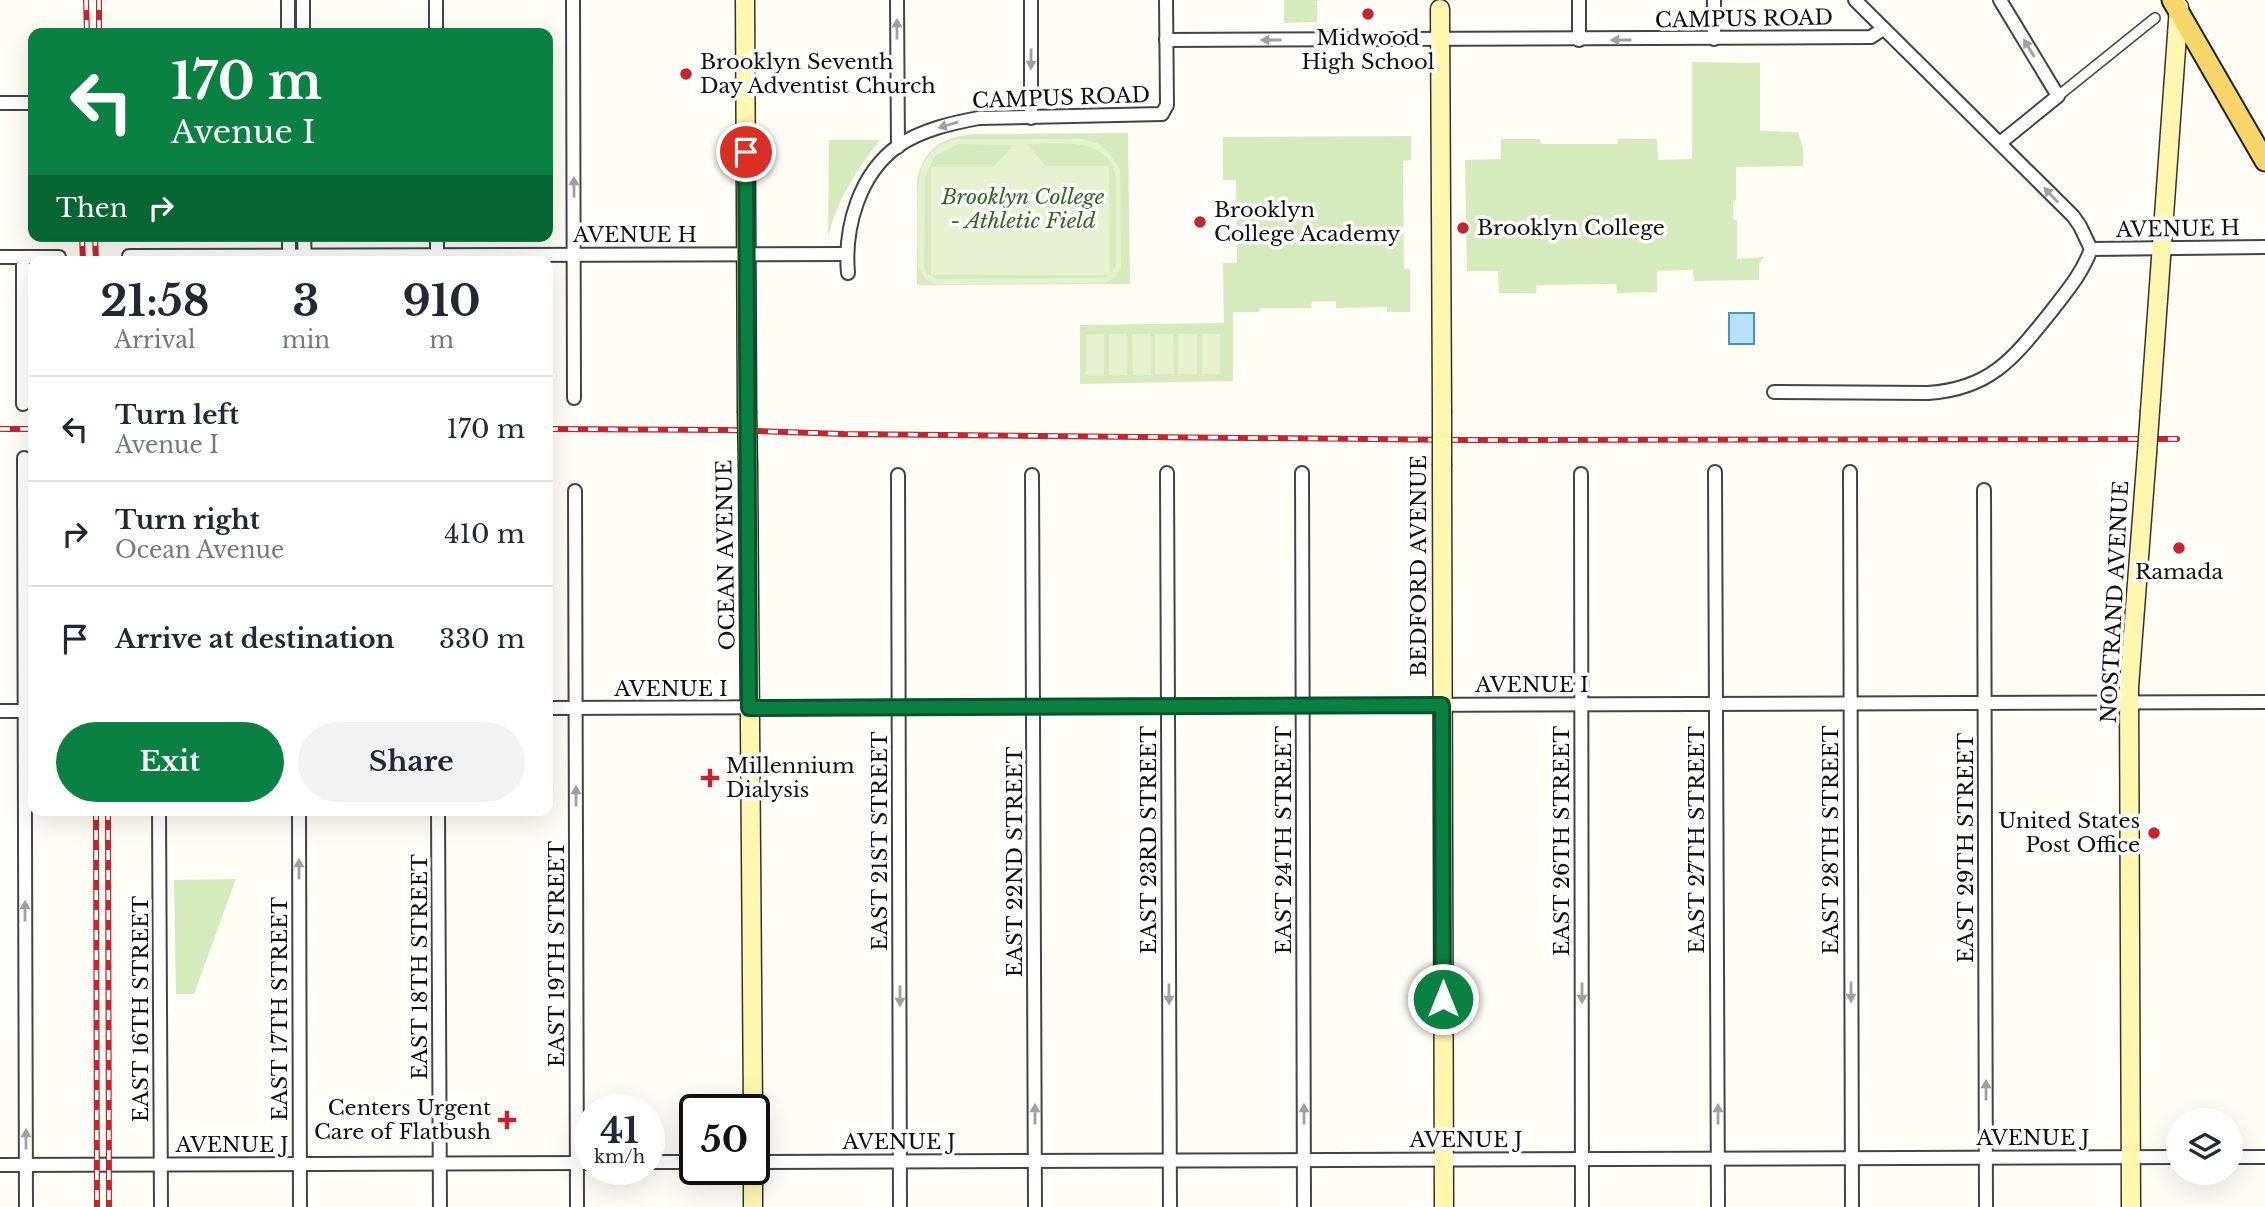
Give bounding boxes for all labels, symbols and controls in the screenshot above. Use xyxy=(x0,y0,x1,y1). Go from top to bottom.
street label: CAMPUS ROAD xyxy=(1655,4,1833,34)
marker: Midwood High School xyxy=(1360,6,1376,22)
one-way arrow xyxy=(891,18,903,40)
place label: Midwood High School xyxy=(1301,25,1435,75)
one-way arrow xyxy=(1260,34,1282,46)
one-way arrow xyxy=(1610,34,1632,46)
one-way arrow xyxy=(2023,39,2035,58)
one-way arrow xyxy=(1025,48,1037,70)
place label: Brooklyn Seventh Day Adventist Church xyxy=(700,49,936,99)
text: 170 m xyxy=(171,51,322,112)
icon: left xyxy=(56,56,147,147)
marker: Brooklyn Seventh Day Adventist Church xyxy=(678,66,694,82)
street label: CAMPUS ROAD xyxy=(972,82,1150,114)
text: Avenue I xyxy=(171,112,315,152)
one-way arrow xyxy=(937,120,958,130)
pin xyxy=(716,122,776,182)
icon: arrive xyxy=(727,133,765,171)
one-way arrow xyxy=(568,175,580,197)
park label: Brooklyn College - Athletic Field xyxy=(941,184,1105,234)
one-way arrow xyxy=(2043,186,2060,203)
icon: right xyxy=(142,189,180,227)
text: Then xyxy=(56,192,128,224)
place label: Brooklyn College Academy xyxy=(1214,197,1401,247)
marker: Brooklyn College Academy xyxy=(1192,214,1208,230)
place label: Brooklyn College xyxy=(1477,215,1665,241)
street label: AVENUE H xyxy=(2115,215,2240,243)
marker: Brooklyn College xyxy=(1455,220,1471,236)
street label: AVENUE H xyxy=(572,222,697,248)
text: 21:58 xyxy=(100,275,210,327)
text: 3 xyxy=(293,275,319,327)
text: 910 xyxy=(402,275,481,327)
text: Arrival xyxy=(114,326,196,354)
text: min xyxy=(282,326,330,354)
text: m xyxy=(429,326,454,354)
text: Turn left xyxy=(115,399,239,431)
icon: left xyxy=(56,410,94,448)
text: 170 m xyxy=(446,413,525,445)
text: Avenue I xyxy=(115,431,219,459)
street label: BEDFORD AVENUE xyxy=(1406,455,1432,677)
street label: OCEAN AVENUE xyxy=(711,459,741,651)
street label: NOSTRAND AVENUE xyxy=(2096,480,2134,724)
text: Turn right xyxy=(115,504,260,536)
icon: right xyxy=(56,515,94,553)
text: 410 m xyxy=(444,518,525,550)
text: Ocean Avenue xyxy=(115,536,284,564)
marker: Ramada xyxy=(2171,540,2187,556)
place label: Ramada xyxy=(2135,559,2223,585)
icon: arrive xyxy=(56,620,94,658)
text: Arrive at destination xyxy=(115,623,395,655)
text: 330 m xyxy=(439,623,525,655)
street label: AVENUE I xyxy=(1474,672,1589,698)
street label: AVENUE I xyxy=(613,676,728,702)
button: Exit xyxy=(56,722,284,802)
button: Share xyxy=(298,722,525,802)
street label: EAST 28TH STREET xyxy=(1818,725,1844,955)
street label: EAST 23RD STREET xyxy=(1136,726,1162,954)
street label: EAST 24TH STREET xyxy=(1271,726,1297,954)
street label: EAST 26TH STREET xyxy=(1549,726,1575,956)
street label: EAST 27TH STREET xyxy=(1684,726,1710,954)
street label: EAST 21ST STREET xyxy=(867,731,893,951)
street label: EAST 29TH STREET xyxy=(1953,733,1979,963)
street label: EAST 22ND STREET xyxy=(1002,747,1028,977)
place label: Millennium Dialysis xyxy=(726,753,855,803)
marker: Millennium Dialysis xyxy=(700,768,720,788)
one-way arrow xyxy=(570,785,581,807)
place label: United States Post Office xyxy=(1998,808,2140,858)
marker: United States Post Office xyxy=(2146,825,2162,841)
street label: EAST 19TH STREET xyxy=(544,841,570,1067)
street label: EAST 18TH STREET xyxy=(407,854,433,1080)
one-way arrow xyxy=(293,858,305,880)
street label: EAST 16TH STREET xyxy=(128,896,154,1122)
street label: EAST 17TH STREET xyxy=(267,897,293,1121)
one-way arrow xyxy=(19,900,31,922)
position arrow xyxy=(1406,962,1480,1036)
one-way arrow xyxy=(1845,981,1857,1003)
one-way arrow xyxy=(1576,982,1588,1004)
one-way arrow xyxy=(1163,984,1175,1006)
one-way arrow xyxy=(894,985,906,1007)
one-way arrow xyxy=(1980,1079,1992,1101)
speed limit sign: 50 xyxy=(679,1094,770,1185)
place label: Centers Urgent Care of Flatbush xyxy=(314,1095,491,1145)
one-way arrow xyxy=(1029,1103,1041,1125)
one-way arrow xyxy=(1298,1103,1310,1125)
one-way arrow xyxy=(1712,1103,1723,1125)
map controls xyxy=(2166,1108,2243,1185)
button: layers xyxy=(2166,1108,2243,1185)
text: 41 xyxy=(600,1109,639,1152)
marker: Centers Urgent Care of Flatbush xyxy=(497,1110,517,1130)
street label: AVENUE J xyxy=(1976,1125,2089,1151)
street label: AVENUE J xyxy=(1409,1127,1522,1153)
one-way arrow xyxy=(20,1128,32,1150)
street label: AVENUE J xyxy=(842,1129,955,1155)
street label: AVENUE J xyxy=(175,1132,288,1158)
text: km/h xyxy=(594,1146,645,1168)

